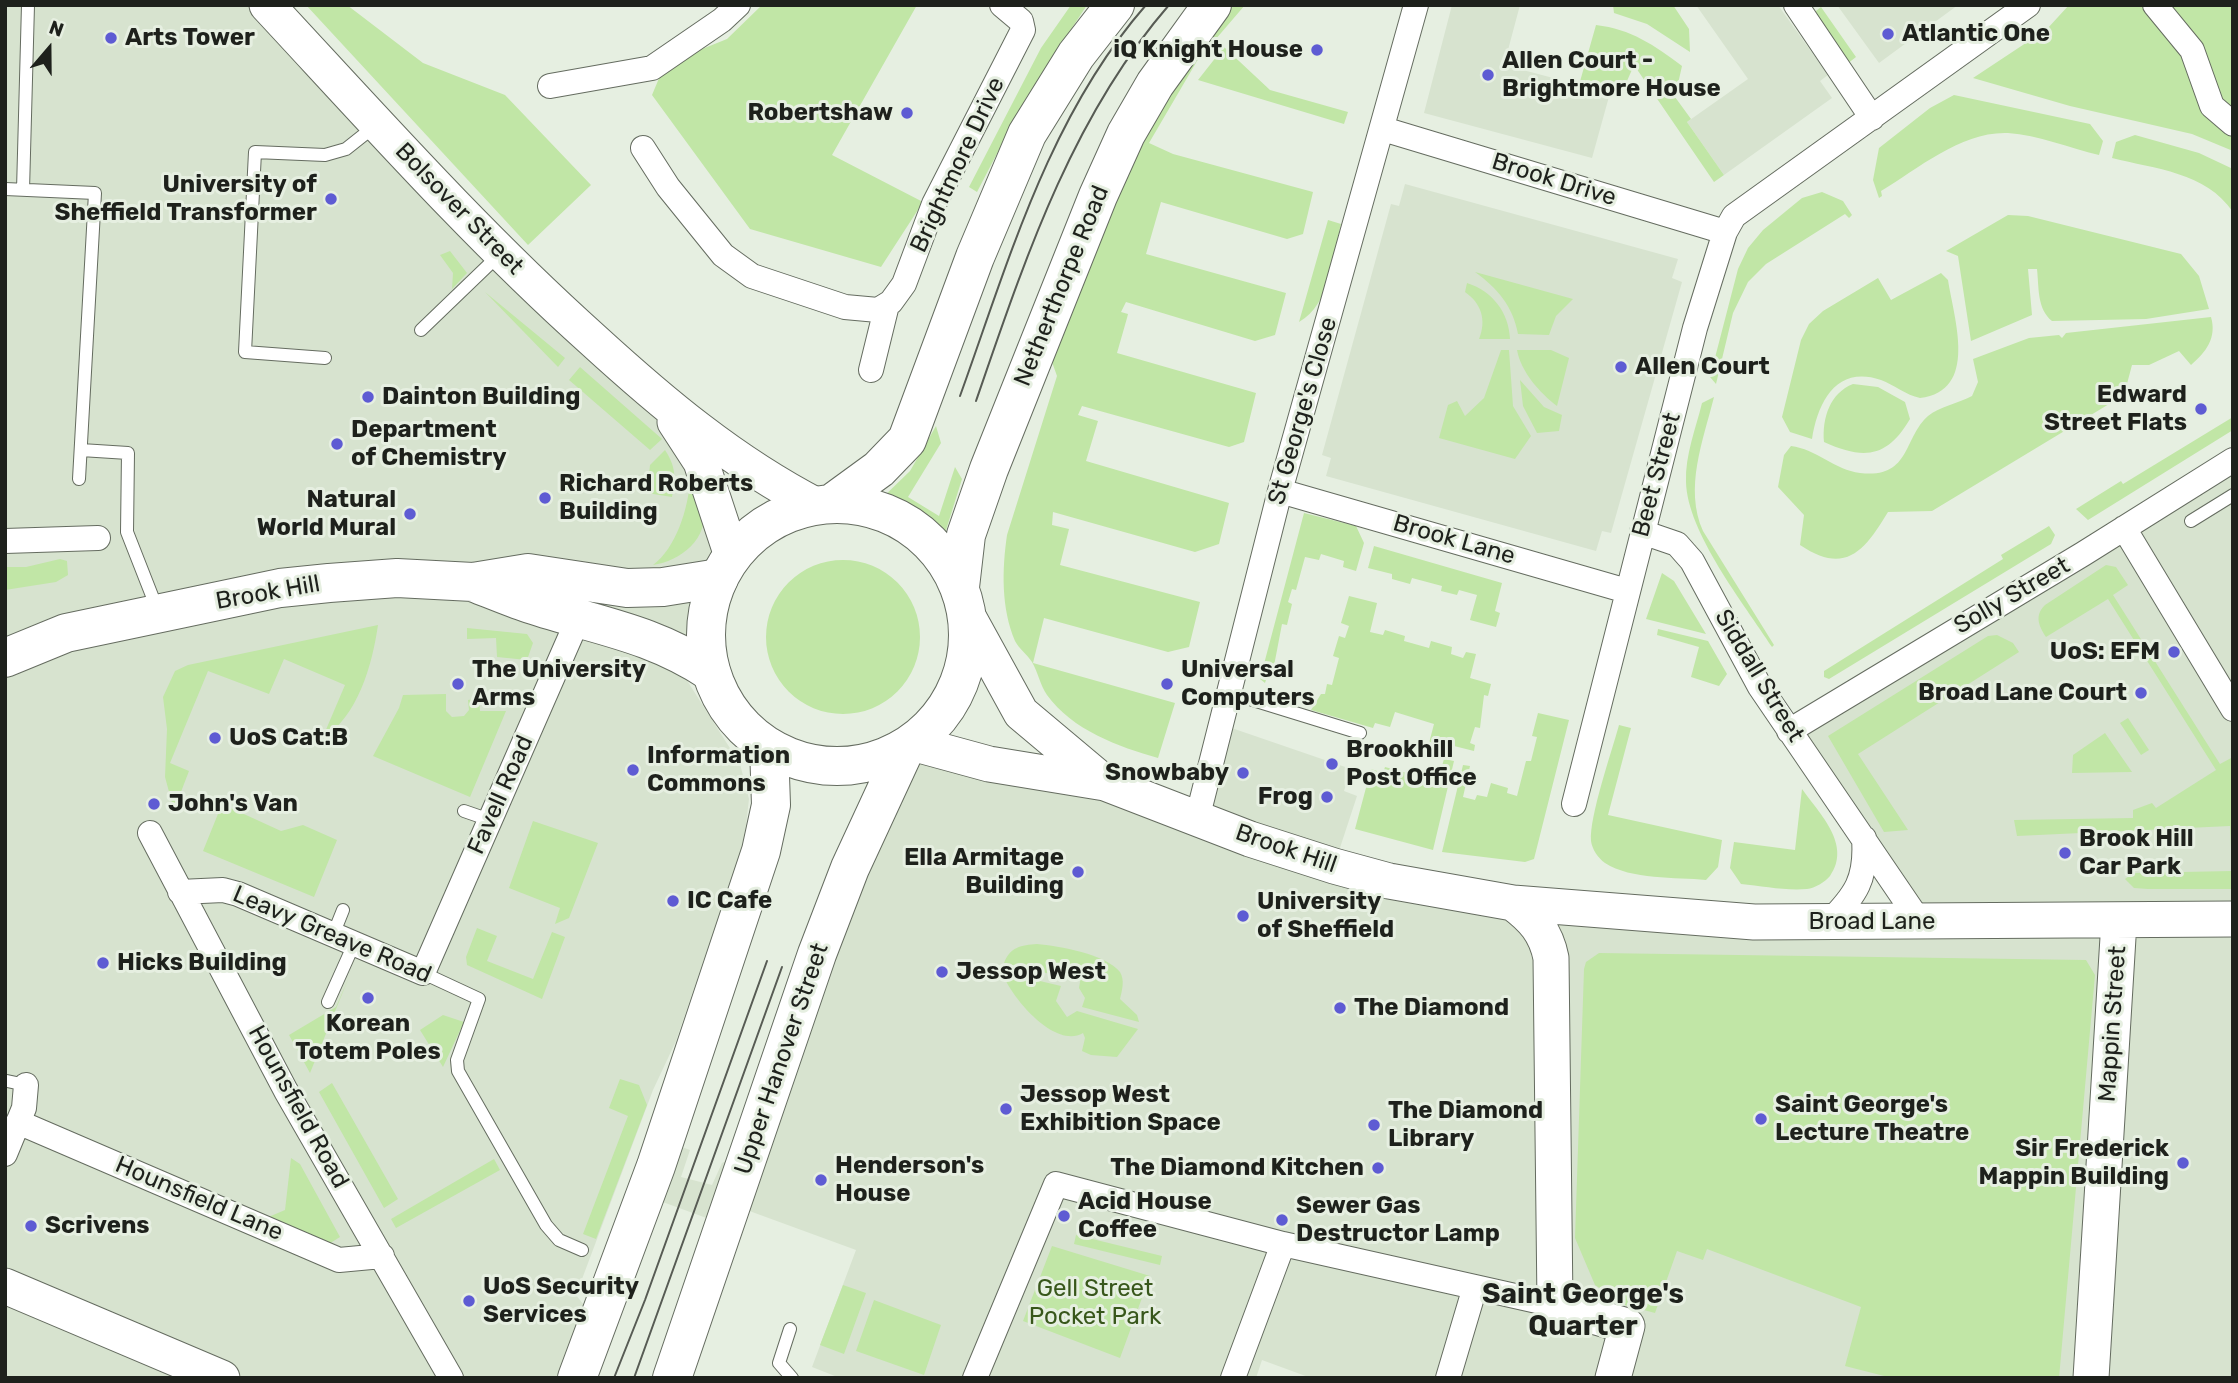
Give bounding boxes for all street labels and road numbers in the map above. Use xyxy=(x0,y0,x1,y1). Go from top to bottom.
street label: Brightmore Drive xyxy=(905,73,1011,257)
street label: Bolsover Street xyxy=(389,137,529,281)
street label: Brook Drive xyxy=(1488,147,1620,213)
street label: Netherthorpe Road xyxy=(1009,181,1115,391)
street label: St George's Close xyxy=(1262,314,1344,508)
street label: Beet Street xyxy=(1627,410,1687,540)
street label: Brook Lane xyxy=(1390,509,1518,571)
street label: Solly Street xyxy=(1949,551,2075,641)
street label: Brook Hill xyxy=(214,570,322,616)
street label: Siddall Street xyxy=(1708,605,1810,747)
street label: Favell Road xyxy=(462,731,540,859)
street label: Brook Hill xyxy=(1232,818,1340,880)
street label: Leavy Greave Road xyxy=(228,880,436,990)
street label: Broad Lane xyxy=(1809,908,1935,936)
street label: Upper Hanover Street xyxy=(729,940,835,1178)
street label: Mappin Street xyxy=(2093,945,2133,1103)
street label: Hounsfield Road xyxy=(241,1021,355,1193)
street label: Hounsfield Lane xyxy=(111,1151,287,1247)

